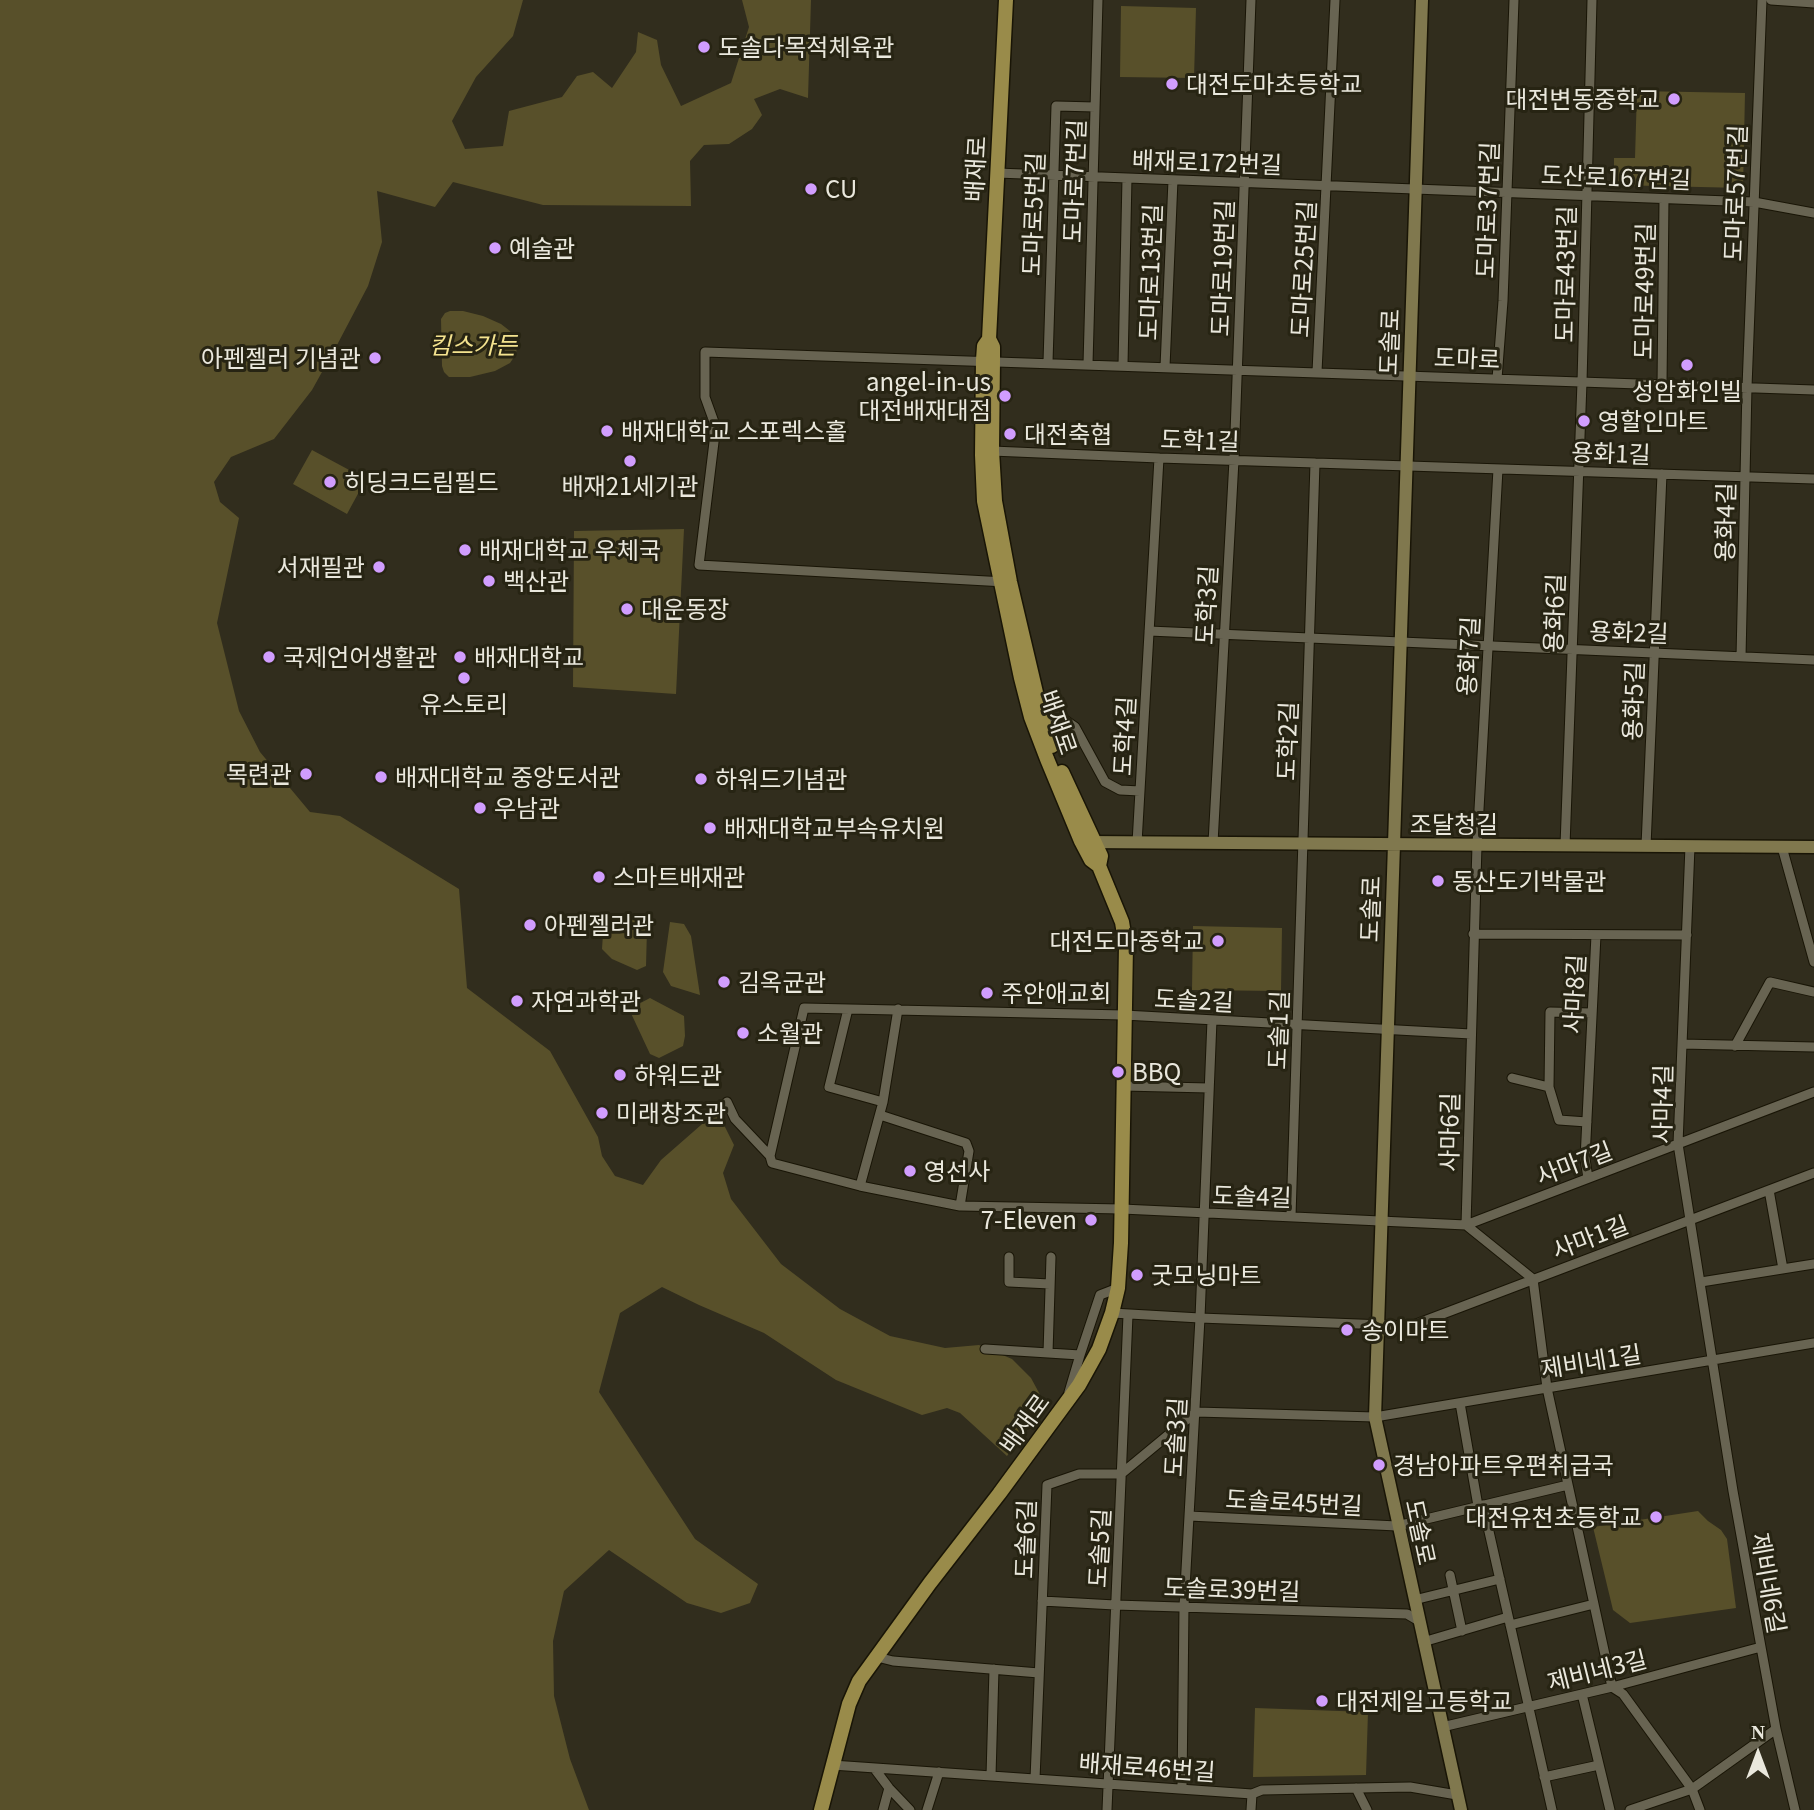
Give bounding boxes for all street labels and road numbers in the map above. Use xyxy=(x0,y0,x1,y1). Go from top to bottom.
street label: 도마로7번길 xyxy=(1057,119,1091,243)
street label: 도마로57번길 xyxy=(1718,124,1752,262)
street label: 배재로 xyxy=(959,135,991,203)
street label: 도마로37번길 xyxy=(1470,141,1504,279)
street label: 배재로172번길 xyxy=(1131,145,1283,179)
street label: 도마로5번길 xyxy=(1016,152,1050,276)
street label: 도산로167번길 xyxy=(1540,160,1692,194)
street label: 도마로19번길 xyxy=(1205,199,1239,337)
street label: 도마로25번길 xyxy=(1285,200,1321,338)
street label: 도마로13번길 xyxy=(1133,203,1167,341)
street label: 도마로43번길 xyxy=(1549,205,1581,343)
street label: 도마로49번길 xyxy=(1628,222,1660,360)
street label: 도솔로 xyxy=(1373,308,1405,376)
street label: 도마로 xyxy=(1433,342,1501,374)
street label: 도학1길 xyxy=(1160,424,1240,456)
street label: 용화1길 xyxy=(1571,437,1651,469)
street label: 용화4길 xyxy=(1710,482,1740,562)
street label: 도학3길 xyxy=(1190,565,1222,645)
street label: 용화6길 xyxy=(1538,573,1570,653)
street label: 용화7길 xyxy=(1452,616,1484,696)
street label: 용화2길 xyxy=(1589,616,1669,648)
street label: 용화5길 xyxy=(1617,661,1649,741)
street label: 배재로 xyxy=(1035,686,1083,758)
street label: 도학4길 xyxy=(1108,696,1140,776)
street label: 도학2길 xyxy=(1271,701,1303,781)
street label: 조달청길 xyxy=(1410,810,1498,838)
street label: 도솔로 xyxy=(1354,875,1386,943)
street label: 사마8길 xyxy=(1558,954,1590,1034)
street label: 도솔2길 xyxy=(1154,984,1234,1016)
street label: 도솔1길 xyxy=(1262,990,1294,1070)
street label: 사마4길 xyxy=(1647,1064,1677,1144)
street label: 사마6길 xyxy=(1434,1092,1464,1172)
street label: 사마7길 xyxy=(1532,1135,1616,1191)
street label: 도솔4길 xyxy=(1212,1180,1292,1212)
street label: 사마1길 xyxy=(1548,1209,1632,1265)
street label: 제비네1길 xyxy=(1539,1339,1643,1383)
street label: 배재로 xyxy=(993,1388,1055,1458)
street label: 도솔3길 xyxy=(1159,1397,1191,1477)
street label: 도솔로45번길 xyxy=(1225,1484,1363,1520)
street label: 도솔로 xyxy=(1400,1497,1442,1567)
street label: 도솔6길 xyxy=(1009,1499,1041,1579)
street label: 도솔5길 xyxy=(1083,1508,1115,1588)
street label: 제비네6길 xyxy=(1746,1530,1792,1636)
street label: 도솔로39번길 xyxy=(1163,1572,1301,1606)
street label: 제비네3길 xyxy=(1544,1644,1650,1696)
street label: 배재로46번길 xyxy=(1078,1748,1216,1786)

